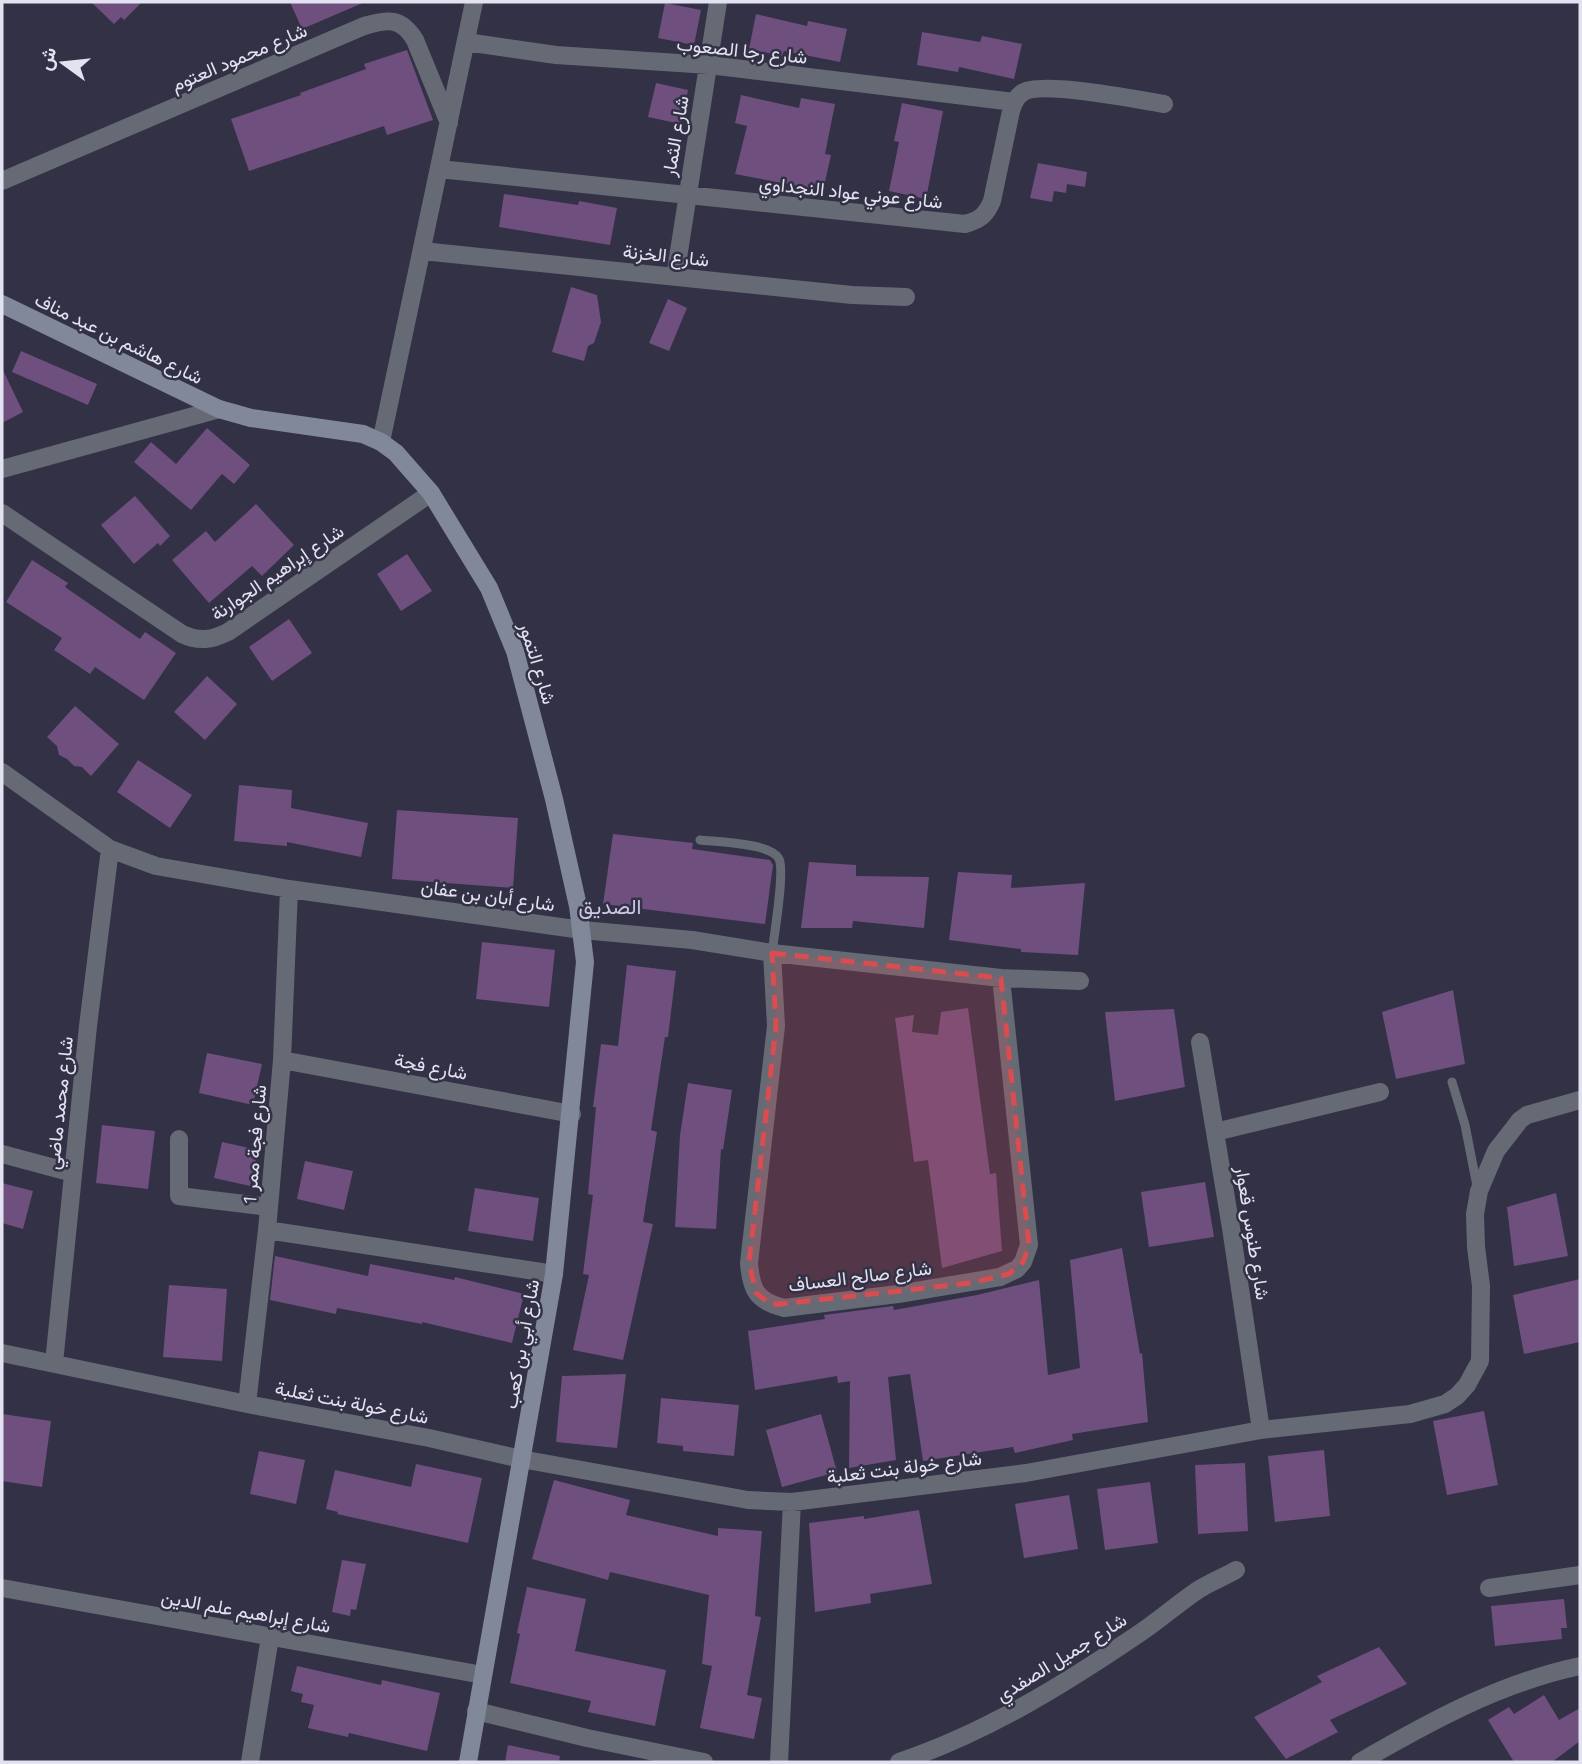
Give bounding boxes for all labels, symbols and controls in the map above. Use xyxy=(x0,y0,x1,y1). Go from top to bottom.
street label: شارع محمود العتوم xyxy=(166,15,311,98)
north arrow xyxy=(28,28,98,98)
street label: شارع رجا الصعوب xyxy=(675,28,809,71)
text: ش xyxy=(29,44,63,73)
street label: شارع الثمار xyxy=(653,93,696,180)
street label: شارع عوني عواد النجداوي xyxy=(758,167,944,218)
street label: شارع الخزنة xyxy=(622,236,711,273)
street label: شارع هاشم بن عبد مناف xyxy=(30,284,208,391)
street label: شارع إبراهيم الجوارنة xyxy=(204,516,349,627)
street label: شارع التمور xyxy=(512,617,565,708)
street label: شارع أبان بن عفان xyxy=(419,871,557,918)
district label: الصديق xyxy=(579,890,641,922)
street label: شارع محمد ماضي xyxy=(37,1035,82,1171)
street label: شارع فجة xyxy=(392,1044,470,1087)
street label: شارع فجة ممر 1 xyxy=(234,1083,273,1207)
street label: شارع طنوس قعوار xyxy=(1228,1163,1278,1302)
street label: شارع صالح العساف xyxy=(787,1252,933,1299)
street label: شارع أبي بن كعب xyxy=(495,1277,548,1411)
street label: شارع خولة بنت ثعلبة xyxy=(273,1372,431,1431)
street label: شارع خولة بنت ثعلبة xyxy=(825,1443,983,1490)
street label: شارع إبراهيم علم الدين xyxy=(159,1581,333,1640)
street label: شارع جميل الصفدي xyxy=(990,1605,1133,1710)

